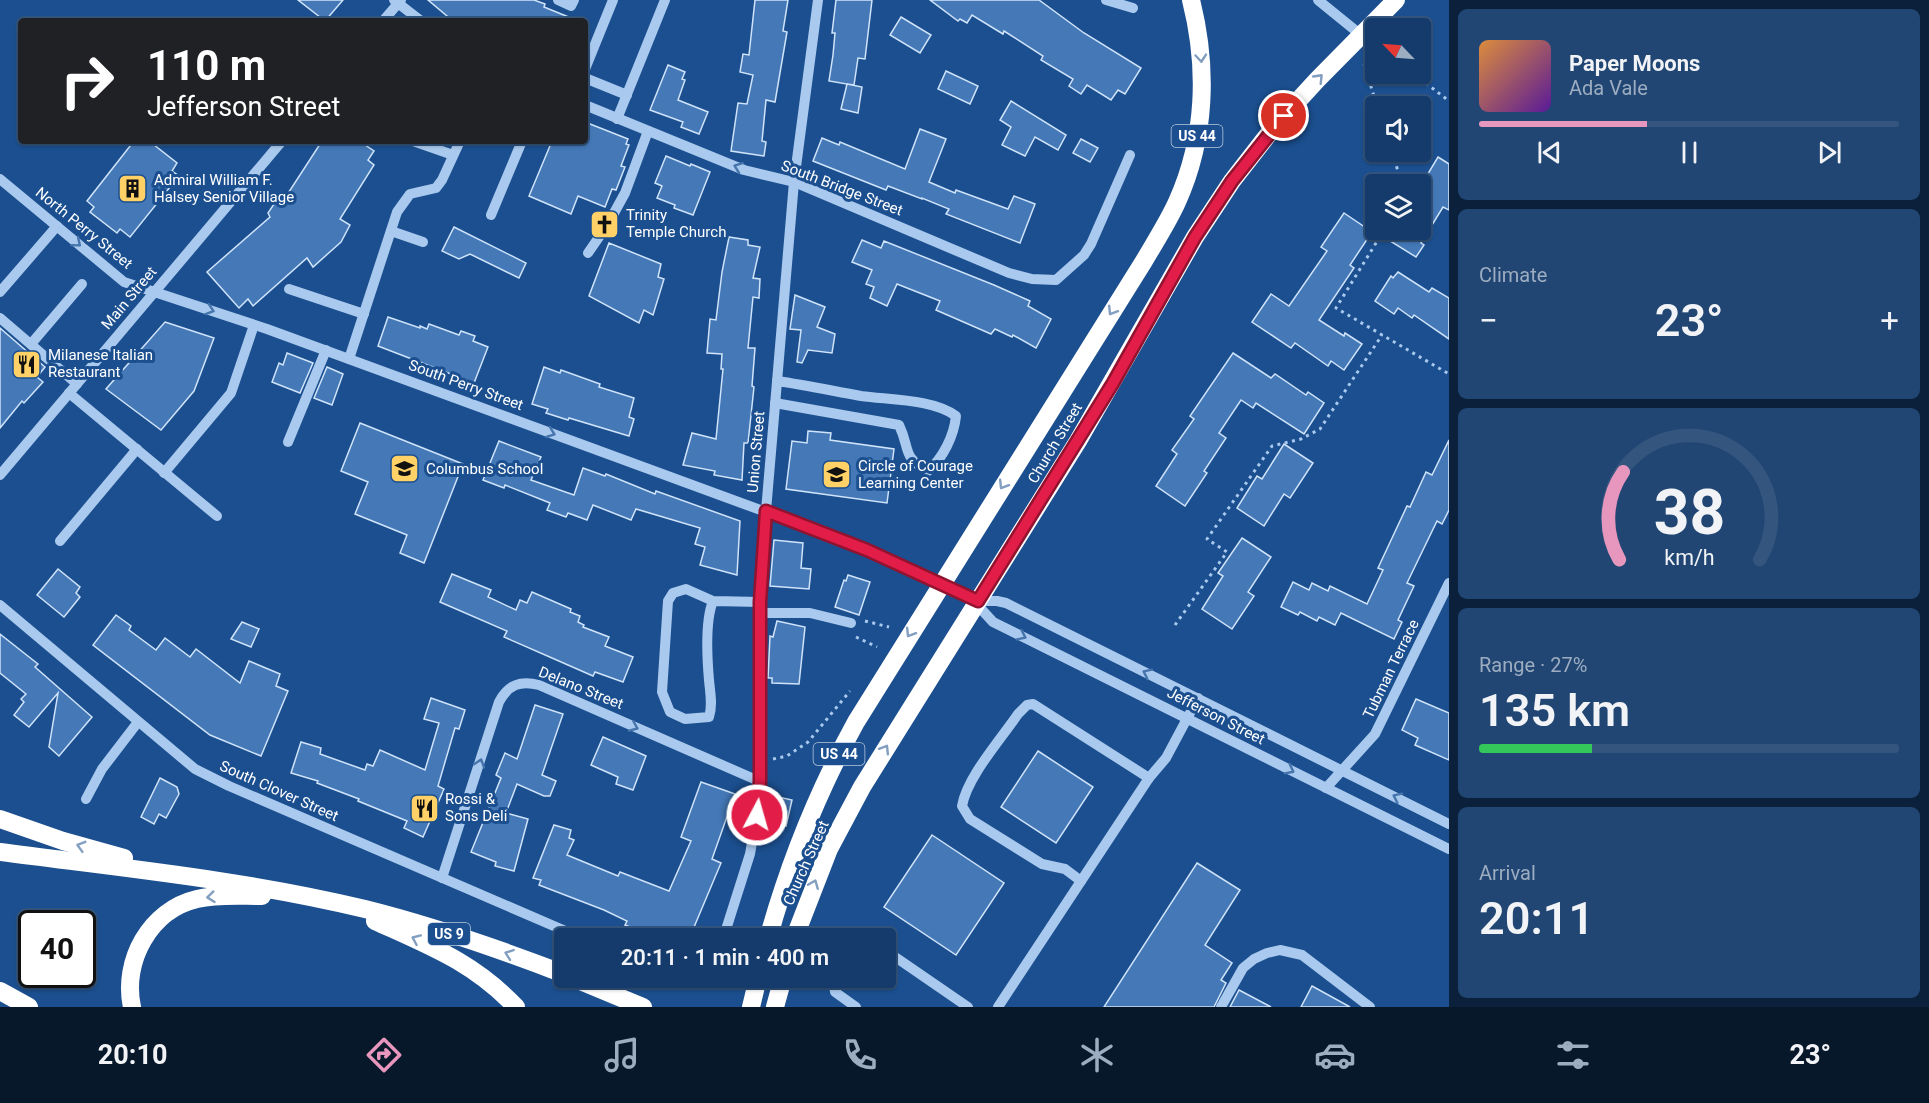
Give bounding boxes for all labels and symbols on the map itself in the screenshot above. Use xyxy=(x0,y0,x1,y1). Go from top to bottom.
north arrow xyxy=(1365,18,1431,84)
one-way arrow xyxy=(1194,53,1207,62)
one-way arrow xyxy=(1312,75,1323,85)
pin xyxy=(1258,90,1309,141)
road number: US 44 xyxy=(1172,125,1222,147)
street label: South Bridge Street xyxy=(779,157,905,220)
one-way arrow xyxy=(733,162,744,174)
place label: Admiral William F. Halsey Senior Village xyxy=(154,171,294,206)
building icon: Admiral William F. Halsey Senior Village xyxy=(117,173,149,205)
street label: North Perry Street xyxy=(32,183,136,273)
place label: Trinity Temple Church xyxy=(626,206,726,241)
church icon: Trinity Temple Church xyxy=(589,208,621,240)
one-way arrow xyxy=(70,236,81,247)
street label: Main Street xyxy=(98,263,161,333)
one-way arrow xyxy=(204,303,215,315)
one-way arrow xyxy=(1108,305,1120,315)
place label: Milanese Italian Restaurant xyxy=(48,346,153,381)
restaurant icon: Milanese Italian Restaurant xyxy=(11,348,43,380)
street label: South Perry Street xyxy=(406,356,526,414)
street label: Church Street xyxy=(1024,399,1086,486)
street label: Union Street xyxy=(743,410,769,494)
one-way arrow xyxy=(545,425,556,438)
school or university icon: Columbus School xyxy=(389,453,421,485)
place label: Circle of Courage Learning Center xyxy=(858,457,973,492)
school or university icon: Circle of Courage Learning Center xyxy=(821,459,853,491)
place label: Columbus School xyxy=(426,460,543,478)
one-way arrow xyxy=(999,479,1011,489)
street label: Tubman Terrace xyxy=(1359,616,1423,721)
one-way arrow xyxy=(906,627,918,637)
one-way arrow xyxy=(1016,629,1027,641)
street label: Delano Street xyxy=(536,663,626,713)
one-way arrow xyxy=(1142,669,1153,680)
street label: Jefferson Street xyxy=(1164,684,1268,748)
one-way arrow xyxy=(627,719,638,731)
road number: US 44 xyxy=(814,743,864,765)
one-way arrow xyxy=(877,745,889,755)
street label: South Clover Street xyxy=(217,757,341,825)
one-way arrow xyxy=(472,758,485,769)
one-way arrow xyxy=(1284,763,1295,774)
position arrow xyxy=(725,783,789,847)
place label: Rossi & Sons Deli xyxy=(445,790,507,825)
restaurant icon: Rossi & Sons Deli xyxy=(408,792,440,824)
one-way arrow xyxy=(1392,793,1403,805)
street label: Church Street xyxy=(779,818,833,908)
one-way arrow xyxy=(76,841,87,853)
one-way arrow xyxy=(807,879,819,890)
one-way arrow xyxy=(206,890,216,903)
speed limit sign: 40 xyxy=(18,910,96,988)
road number: US 9 xyxy=(428,923,470,945)
one-way arrow xyxy=(411,935,422,947)
one-way arrow xyxy=(504,949,515,961)

